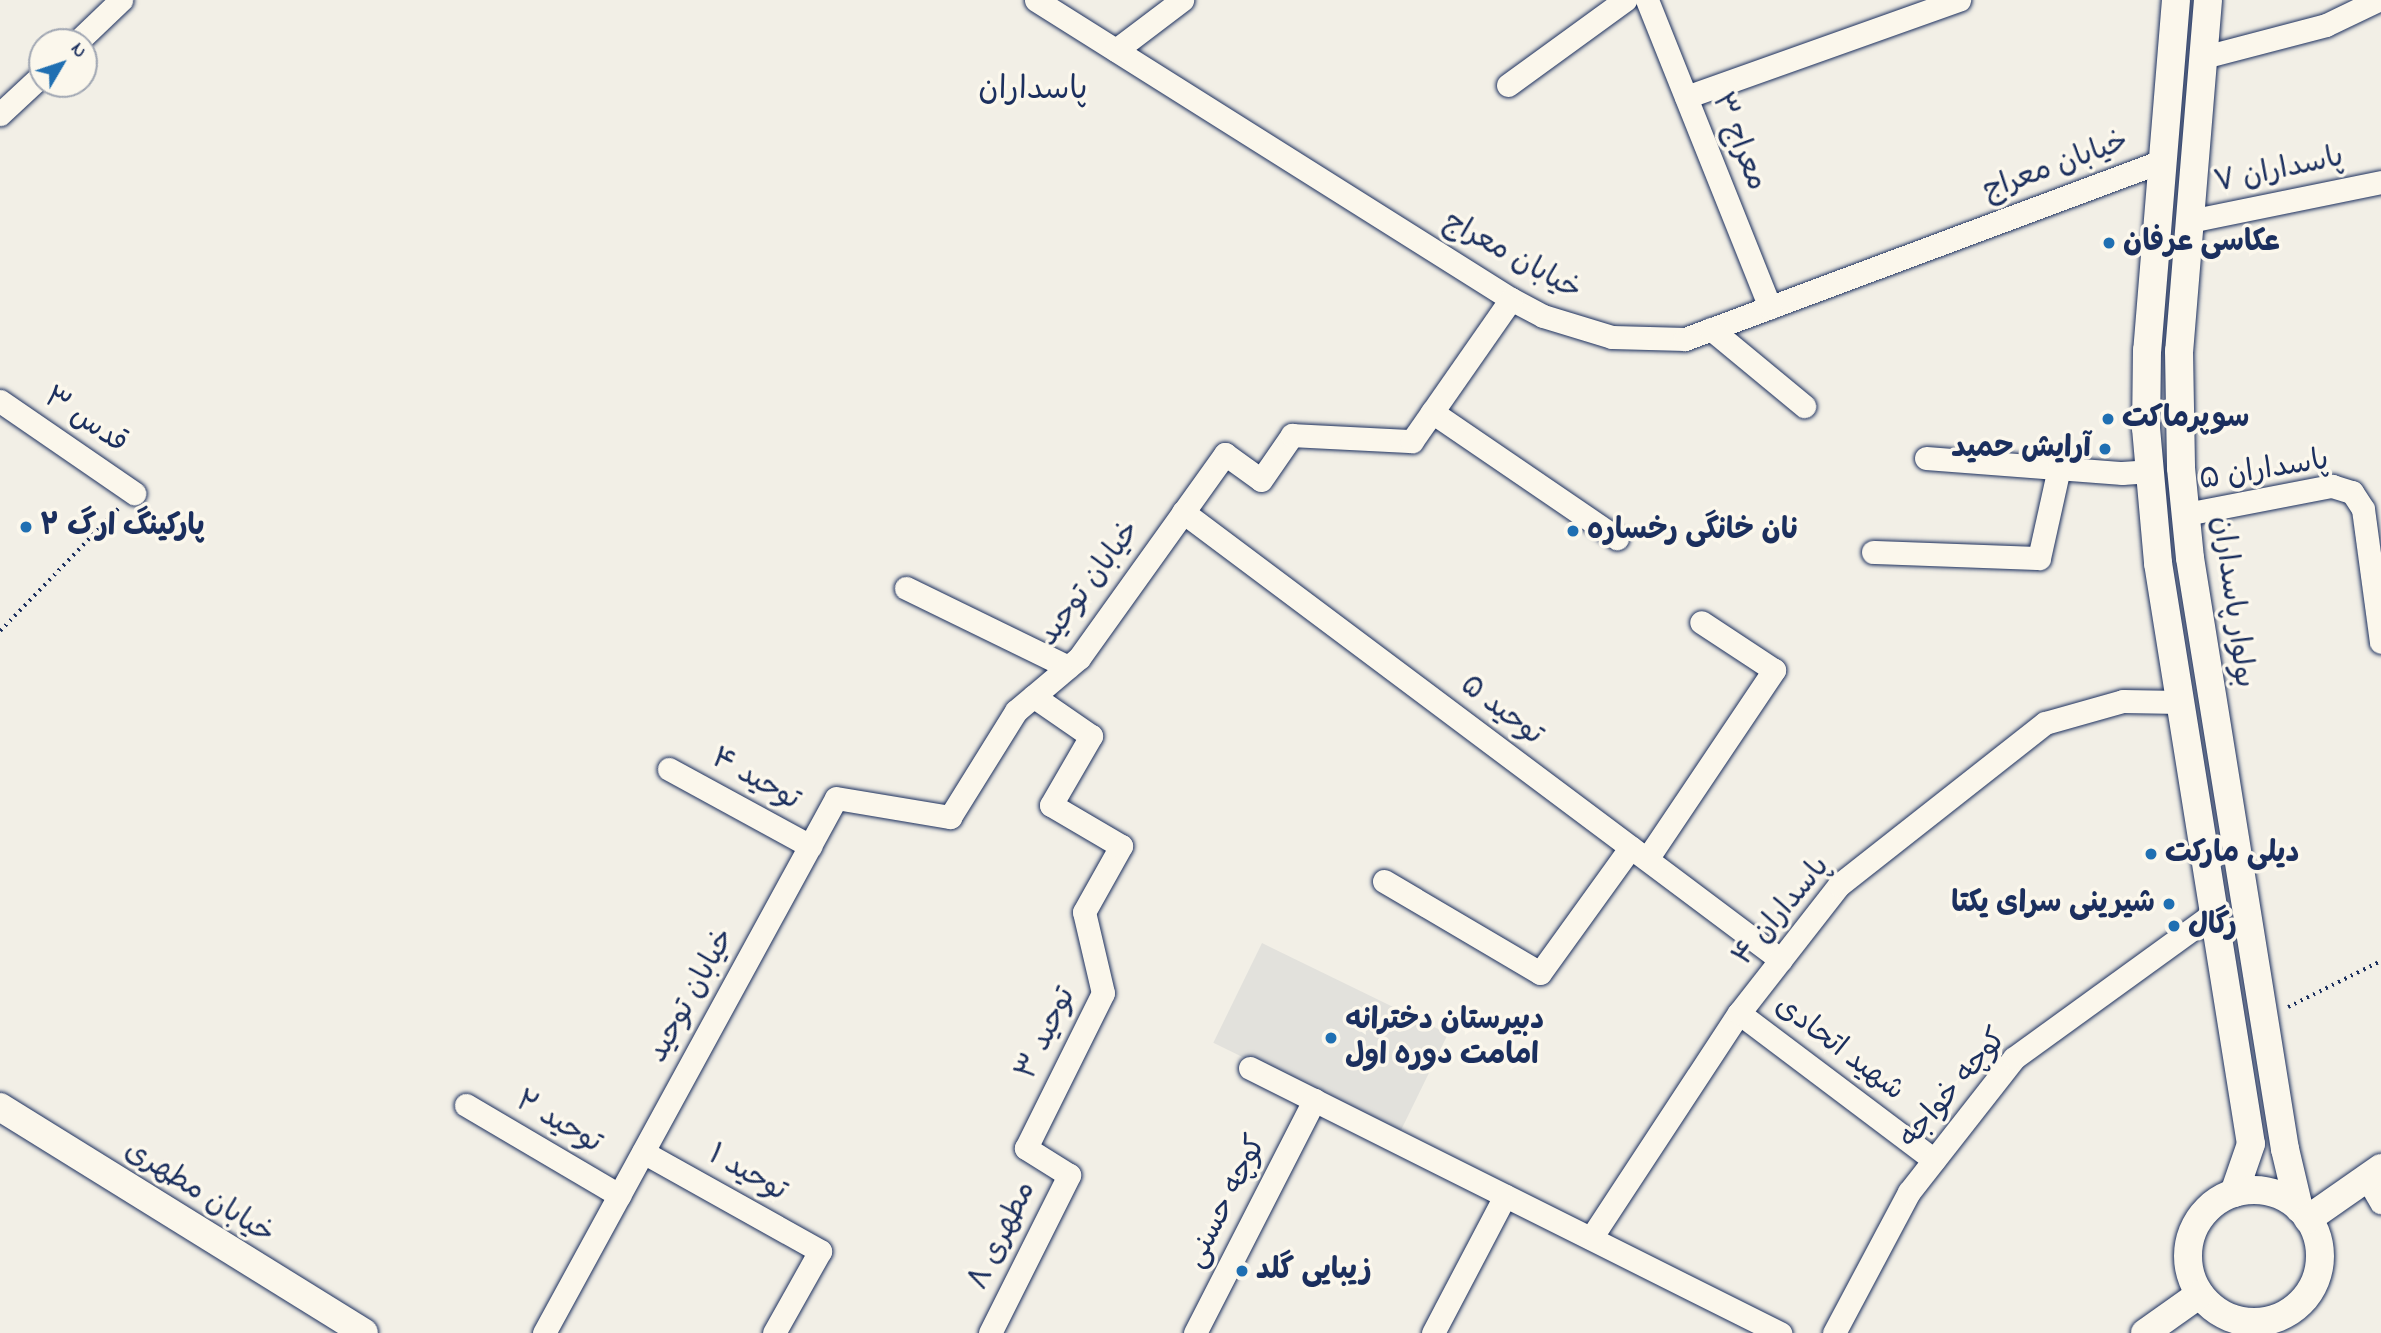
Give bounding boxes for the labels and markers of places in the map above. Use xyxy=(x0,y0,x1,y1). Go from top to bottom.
place label: عکاسی عرفان xyxy=(2123,225,2280,261)
marker: عکاسی عرفان xyxy=(2101,235,2117,251)
place label: سوپرماکت xyxy=(2122,401,2250,437)
marker: سوپرماکت xyxy=(2100,411,2116,427)
place label: آرایش حمید xyxy=(1951,431,2091,467)
marker: آرایش حمید xyxy=(2097,441,2113,457)
place label: پارکینگ ارگ ۲ xyxy=(40,509,205,545)
place label: نان خانگی رخساره xyxy=(1587,513,1798,549)
marker: پارکینگ ارگ ۲ xyxy=(18,519,34,535)
marker: نان خانگی رخساره xyxy=(1565,523,1581,539)
place label: دیلی مارکت xyxy=(2165,836,2299,872)
marker: دیلی مارکت xyxy=(2143,846,2159,862)
place label: شیرینی سرای یکتا xyxy=(1951,886,2155,922)
marker: شیرینی سرای یکتا xyxy=(2161,896,2177,912)
place label: رگال xyxy=(2188,908,2237,944)
marker: رگال xyxy=(2166,918,2182,934)
place label: دبیرستان دخترانه امامت دوره اول xyxy=(1345,1003,1544,1074)
marker: دبیرستان دخترانه امامت دوره اول xyxy=(1323,1030,1339,1046)
place label: زیبایی گلد xyxy=(1256,1253,1371,1289)
marker: زیبایی گلد xyxy=(1234,1263,1250,1279)

